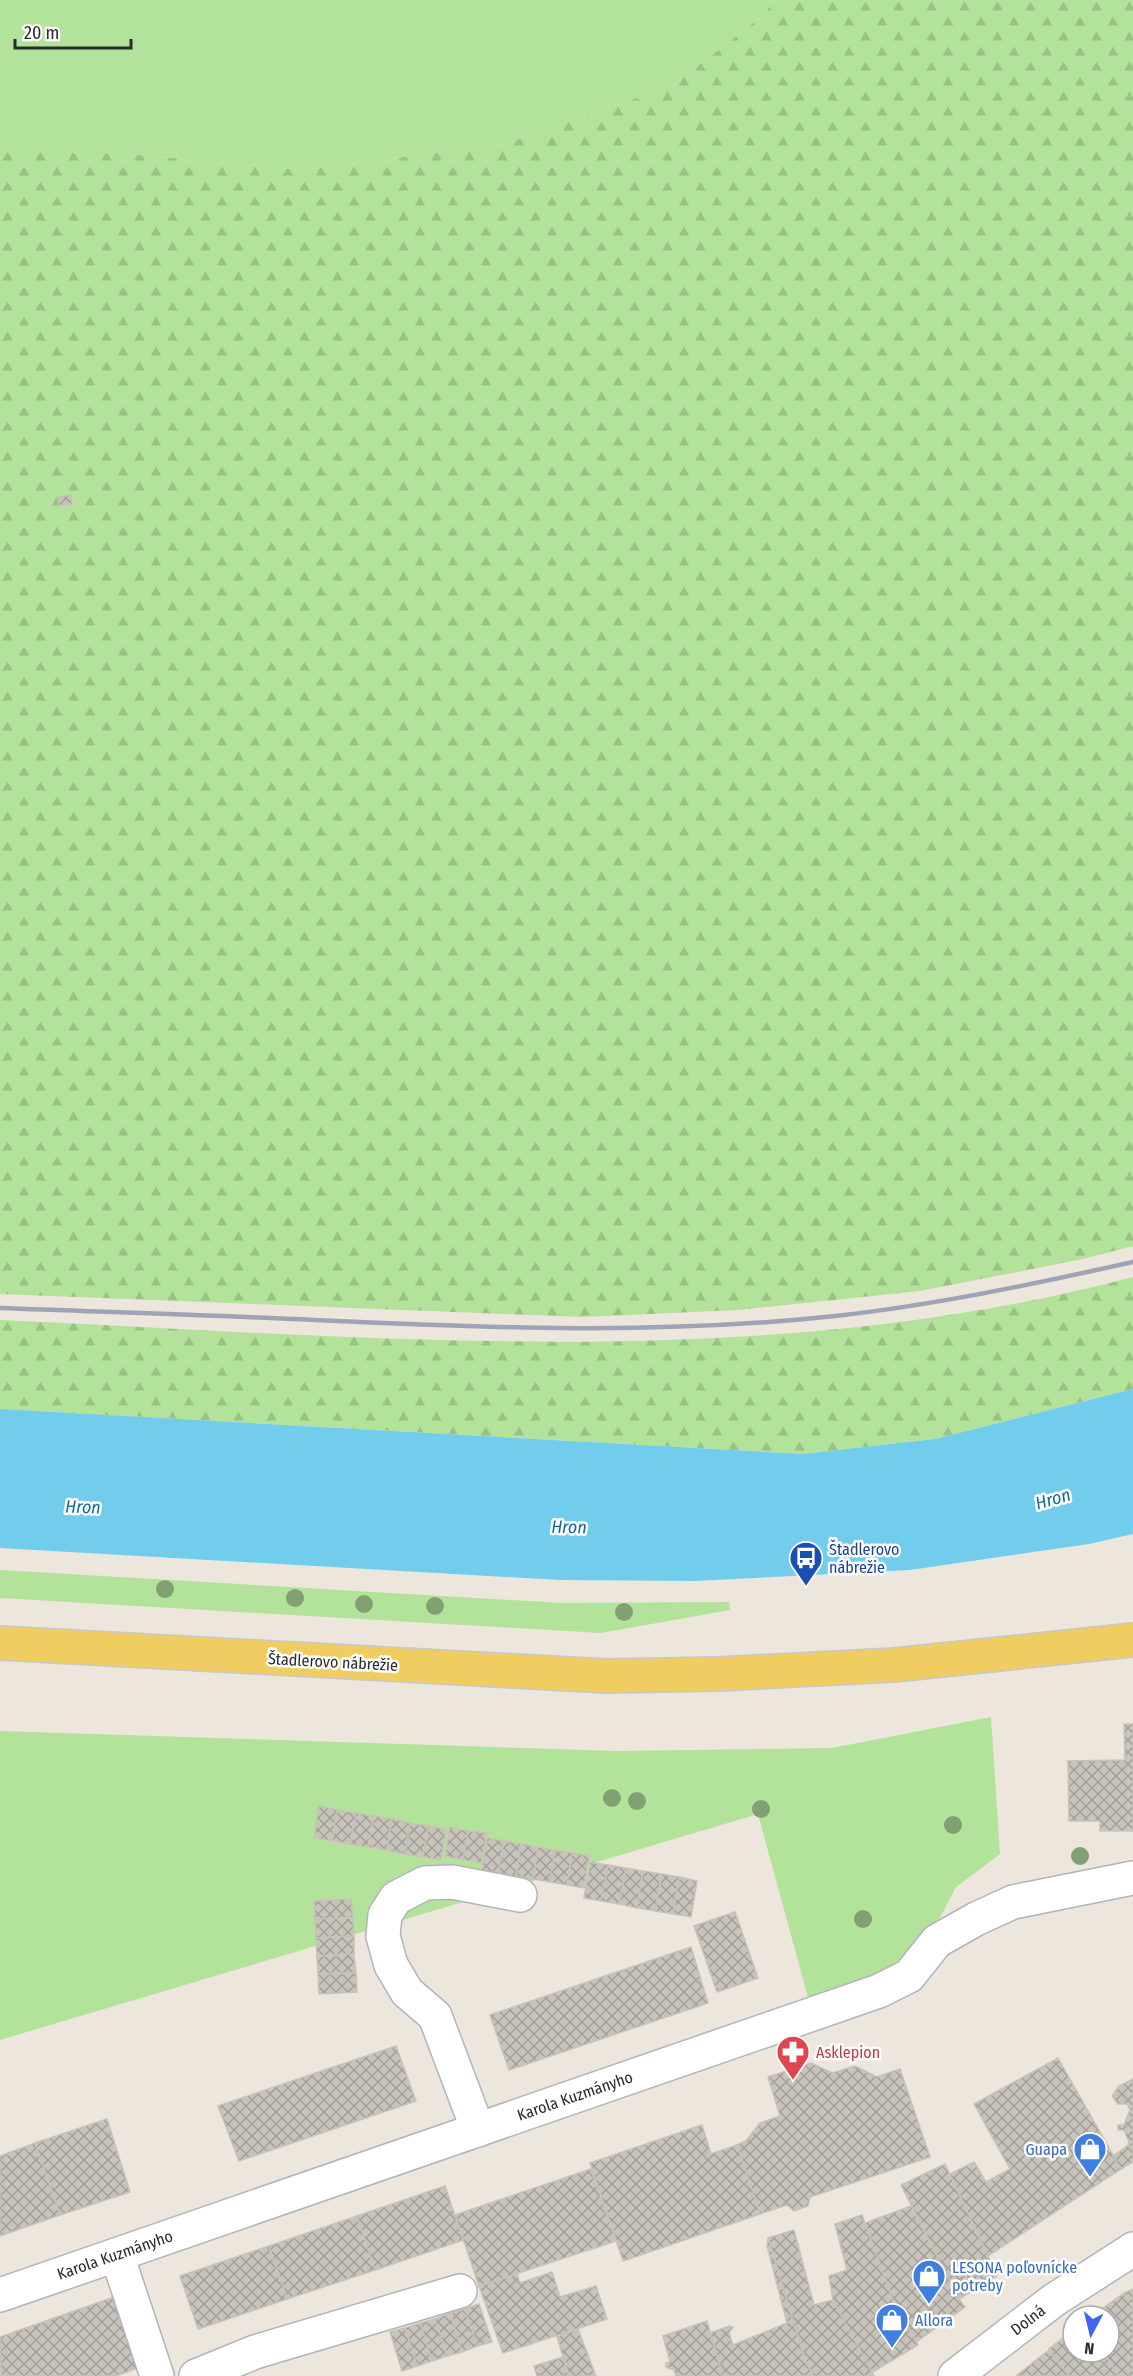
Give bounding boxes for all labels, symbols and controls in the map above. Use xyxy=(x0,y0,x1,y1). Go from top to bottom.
scale bar xyxy=(15,12,130,50)
text: 20 m xyxy=(24,22,59,44)
water label: Hron xyxy=(1033,1484,1073,1514)
water label: Hron xyxy=(65,1495,101,1519)
water label: Hron xyxy=(551,1516,587,1538)
place label: Štadlerovo nábrežie xyxy=(829,1539,899,1577)
bus stop icon: Štadlerovo nábrežie xyxy=(788,1540,824,1587)
street label: Štadlerovo nábrežie xyxy=(267,1648,399,1675)
pharmacy icon: Asklepion xyxy=(775,2034,811,2081)
place label: Asklepion xyxy=(816,2043,880,2062)
street label: Karola Kuzmányho xyxy=(515,2067,635,2125)
shop icon: Guapa xyxy=(1072,2131,1108,2178)
place label: Guapa xyxy=(1025,2140,1067,2159)
street label: Karola Kuzmányho xyxy=(55,2226,175,2284)
shop icon: LESONA poľovnícke potreby xyxy=(911,2258,947,2305)
place label: LESONA poľovnícke potreby xyxy=(952,2258,1077,2295)
street label: Dolná xyxy=(1007,2301,1049,2339)
shop icon: Allora xyxy=(874,2302,910,2349)
north arrow xyxy=(1061,2304,1121,2364)
place label: Allora xyxy=(915,2311,953,2330)
text: N xyxy=(1083,2338,1095,2358)

